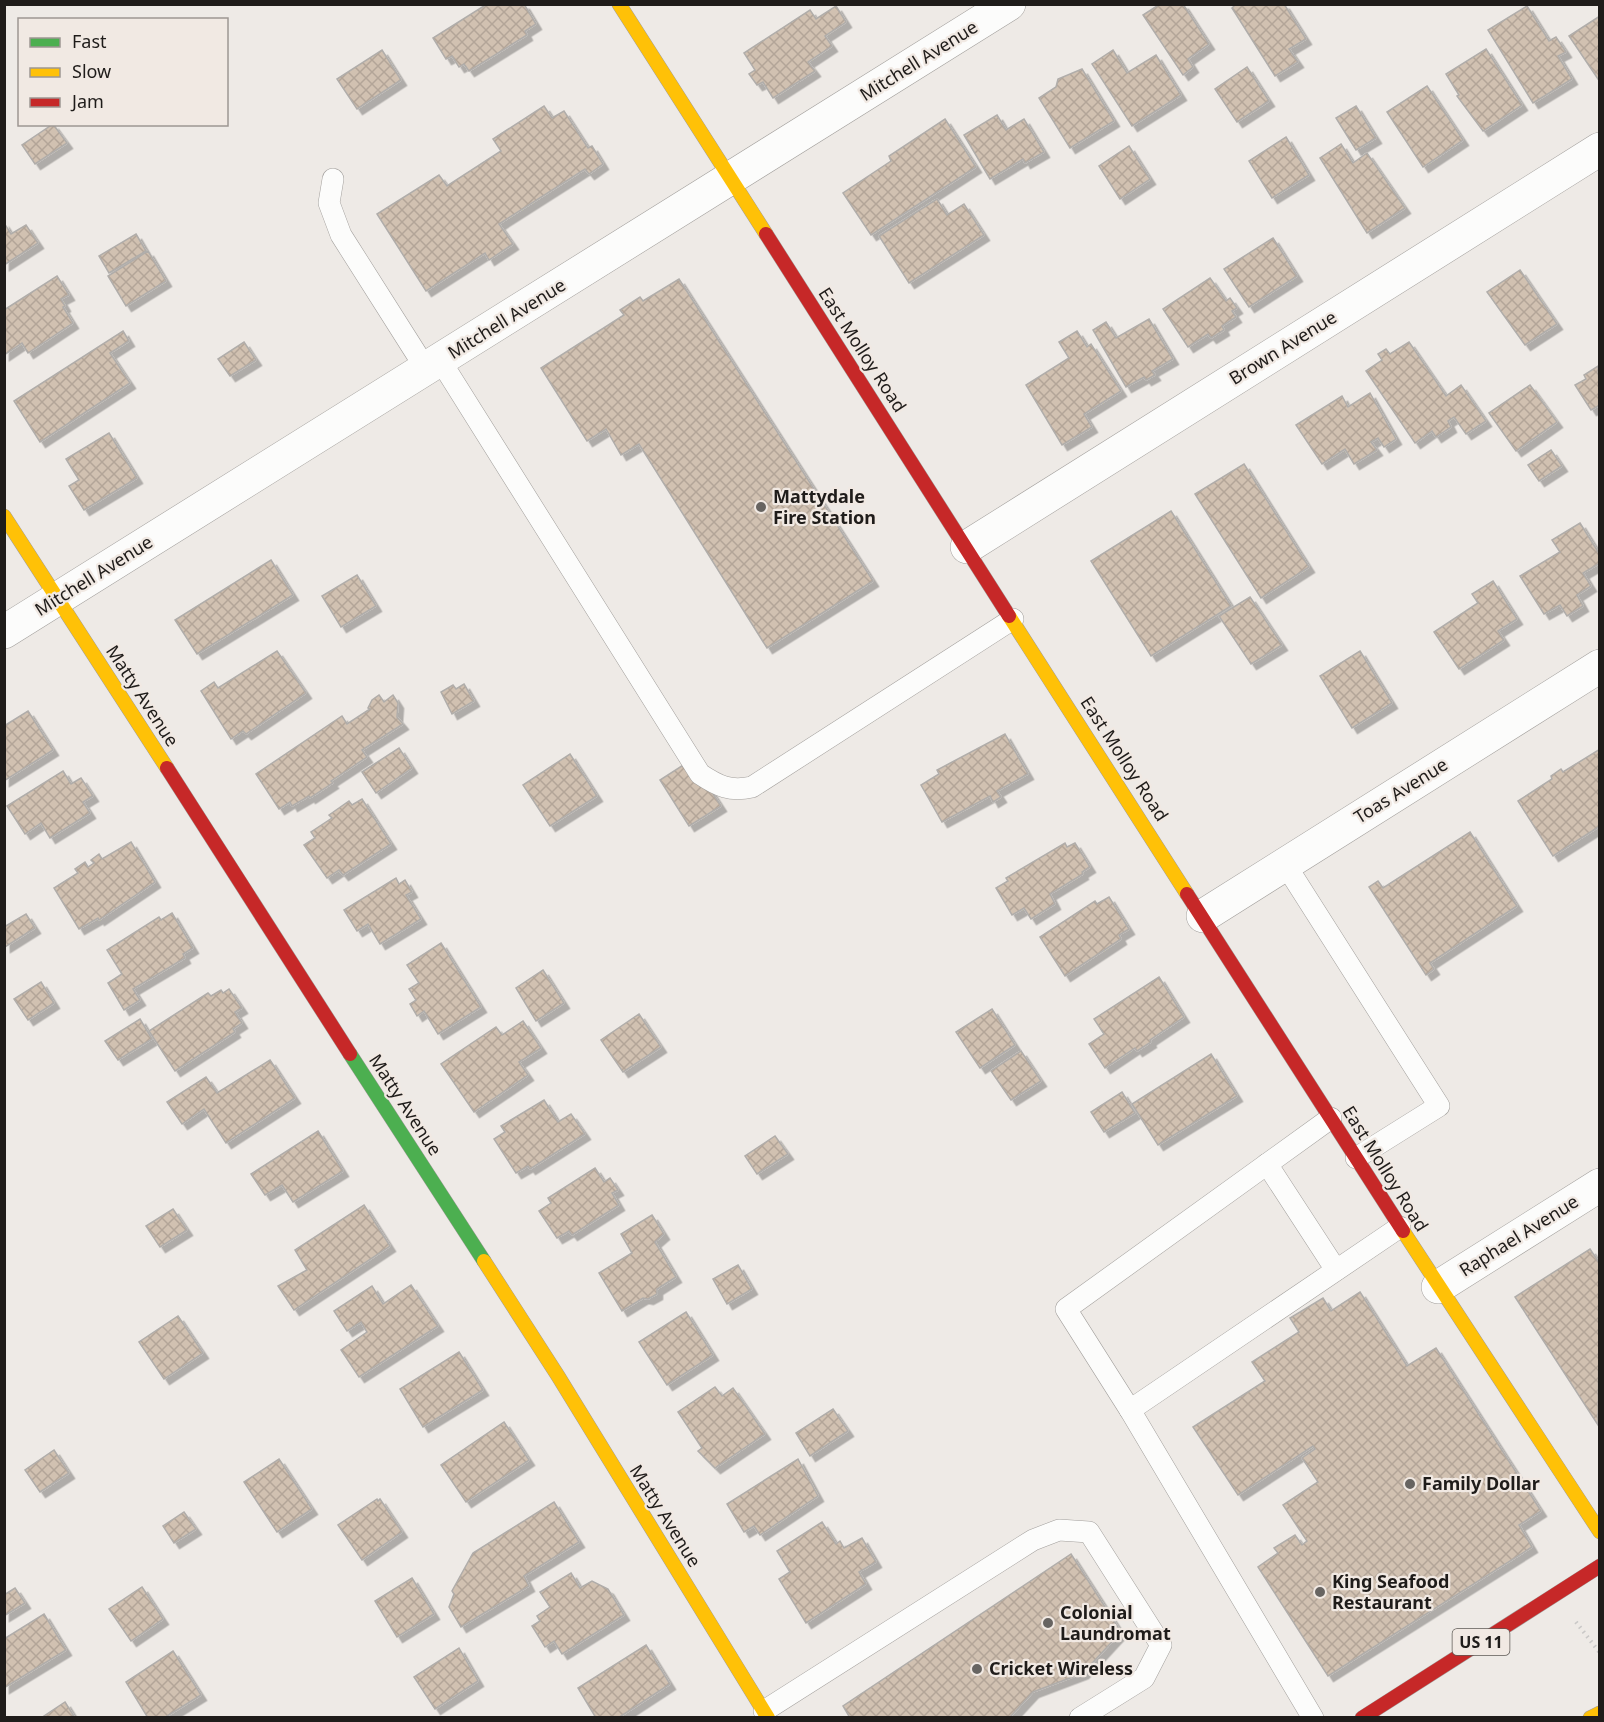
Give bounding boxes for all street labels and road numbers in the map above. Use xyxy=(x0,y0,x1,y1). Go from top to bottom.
street label: Mitchell Avenue xyxy=(855,14,982,106)
street label: Mitchell Avenue xyxy=(443,272,570,364)
street label: East Molloy Road xyxy=(814,283,912,416)
street label: Brown Avenue xyxy=(1224,305,1341,390)
street label: Mitchell Avenue xyxy=(30,529,157,621)
street label: Matty Avenue xyxy=(101,640,185,751)
street label: East Molloy Road xyxy=(1076,692,1174,825)
street label: Toas Avenue xyxy=(1349,752,1452,828)
street label: Matty Avenue xyxy=(364,1049,448,1160)
street label: East Molloy Road xyxy=(1338,1101,1434,1236)
street label: Raphael Avenue xyxy=(1454,1189,1583,1281)
street label: Matty Avenue xyxy=(625,1460,707,1571)
road number: US 11 xyxy=(1452,1629,1510,1655)

